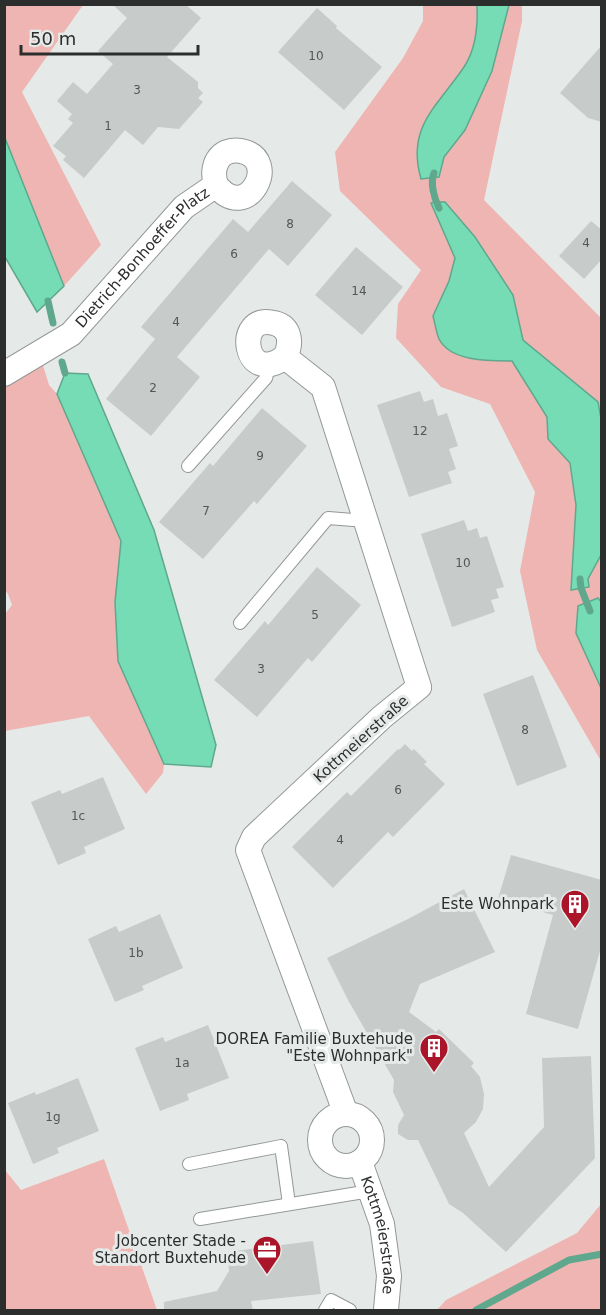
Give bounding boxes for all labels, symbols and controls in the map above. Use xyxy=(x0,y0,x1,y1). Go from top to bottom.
scale bar xyxy=(21,18,198,56)
text: 50 m xyxy=(30,28,76,49)
house number: 10 xyxy=(308,49,324,63)
house number: 3 xyxy=(133,83,141,97)
house number: 1 xyxy=(104,119,112,133)
street label: Dietrich-Bonhoeffer-Platz xyxy=(72,183,213,331)
house number: 8 xyxy=(286,217,294,231)
house number: 4 xyxy=(582,236,590,250)
house number: 6 xyxy=(230,247,238,261)
house number: 14 xyxy=(351,284,367,298)
house number: 4 xyxy=(172,315,180,329)
house number: 2 xyxy=(149,381,157,395)
house number: 12 xyxy=(412,424,428,438)
house number: 9 xyxy=(256,449,264,463)
house number: 7 xyxy=(202,504,210,518)
house number: 10 xyxy=(455,556,471,570)
house number: 5 xyxy=(311,608,319,622)
house number: 3 xyxy=(257,662,265,676)
street label: Kottmeierstraße xyxy=(310,692,412,786)
house number: 8 xyxy=(521,723,529,737)
house number: 6 xyxy=(394,783,402,797)
house number: 1c xyxy=(71,809,85,823)
house number: 4 xyxy=(336,833,344,847)
building icon: Este Wohnpark xyxy=(559,888,591,930)
place label: Este Wohnpark xyxy=(441,895,554,913)
house number: 1b xyxy=(128,946,144,960)
place label: DOREA Familie Buxtehude "Este Wohnpark" xyxy=(216,1030,413,1065)
building icon: DOREA Familie Buxtehude "Este Wohnpark" xyxy=(418,1032,450,1074)
house number: 1a xyxy=(175,1056,190,1070)
house number: 1g xyxy=(45,1110,61,1124)
street label: Kottmeierstraße xyxy=(357,1173,398,1295)
place label: Jobcenter Stade - Standort Buxtehude xyxy=(95,1232,246,1267)
office icon: Jobcenter Stade - Standort Buxtehude xyxy=(251,1234,283,1276)

